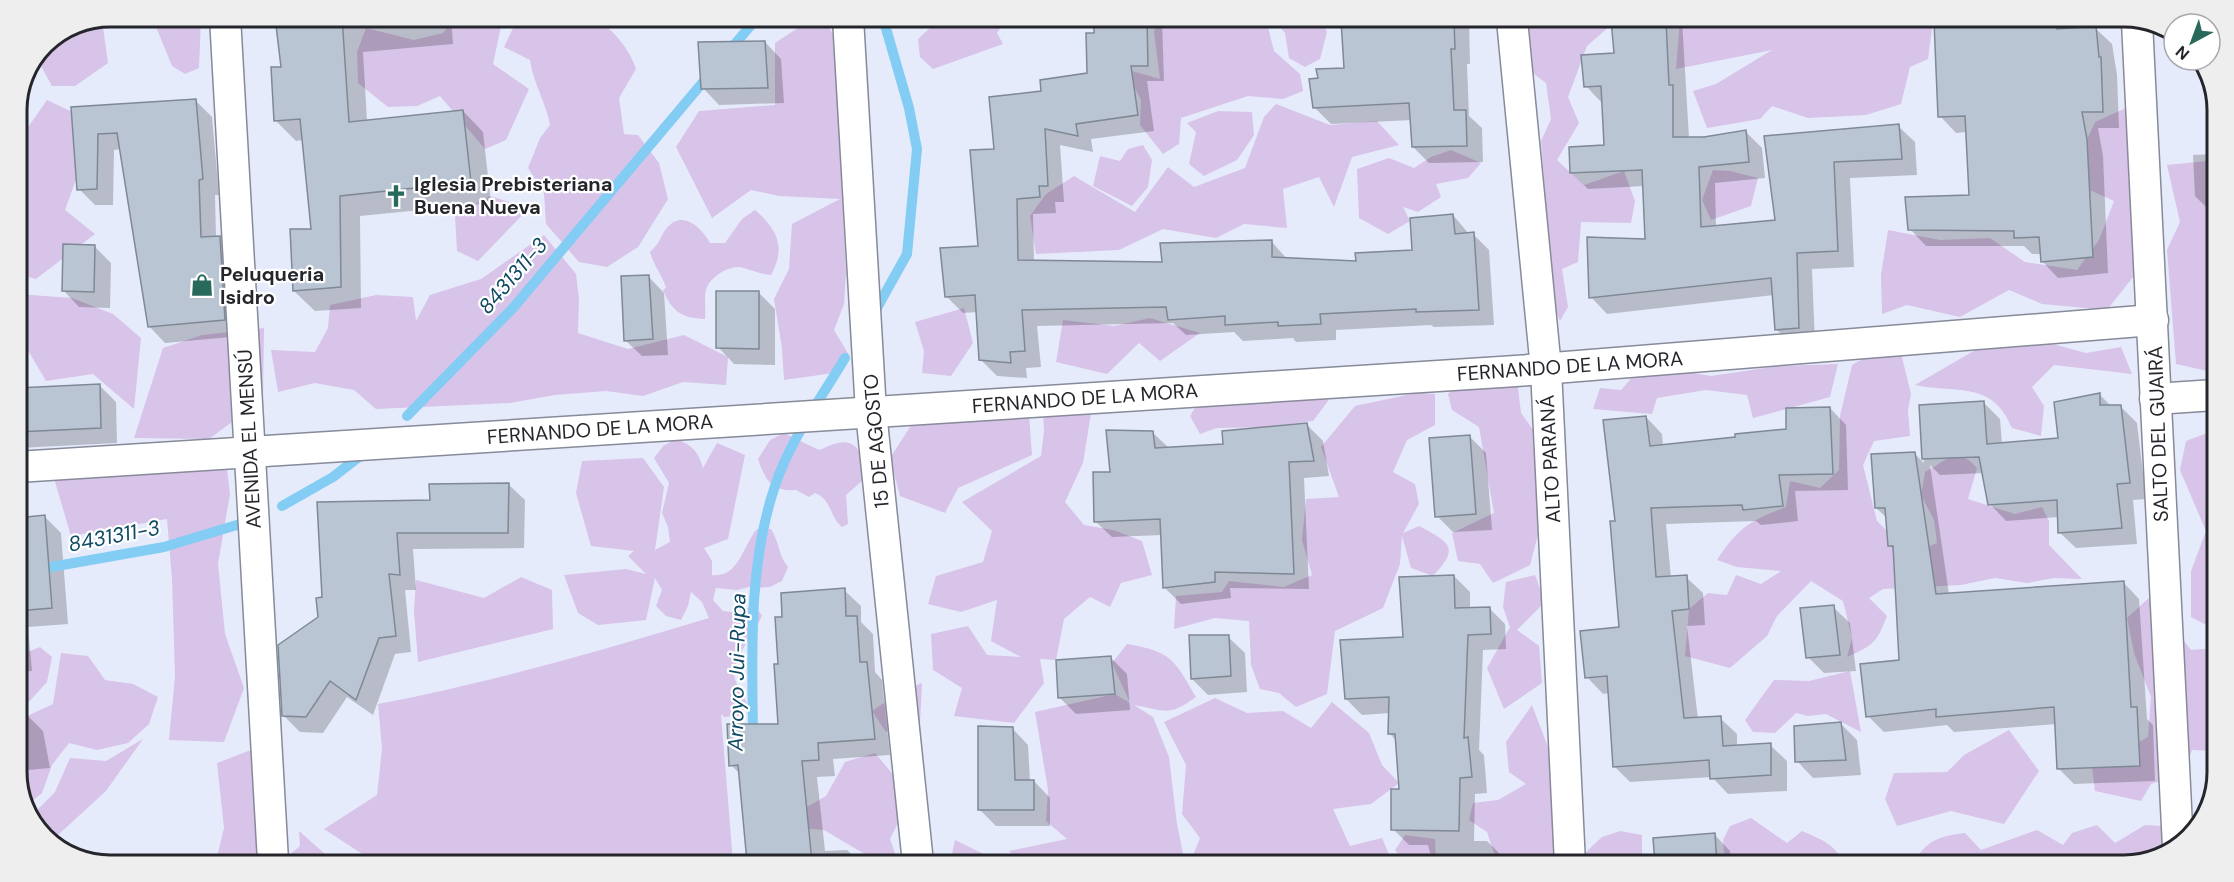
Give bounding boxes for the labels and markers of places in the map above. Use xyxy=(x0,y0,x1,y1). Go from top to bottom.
place label: Iglesia Prebisteriana Buena Nueva xyxy=(414,171,612,220)
church icon: Iglesia Prebisteriana Buena Nueva xyxy=(383,183,409,209)
place label: Peluqueria Isidro xyxy=(220,261,324,310)
shop icon: Peluqueria Isidro xyxy=(189,272,215,298)

